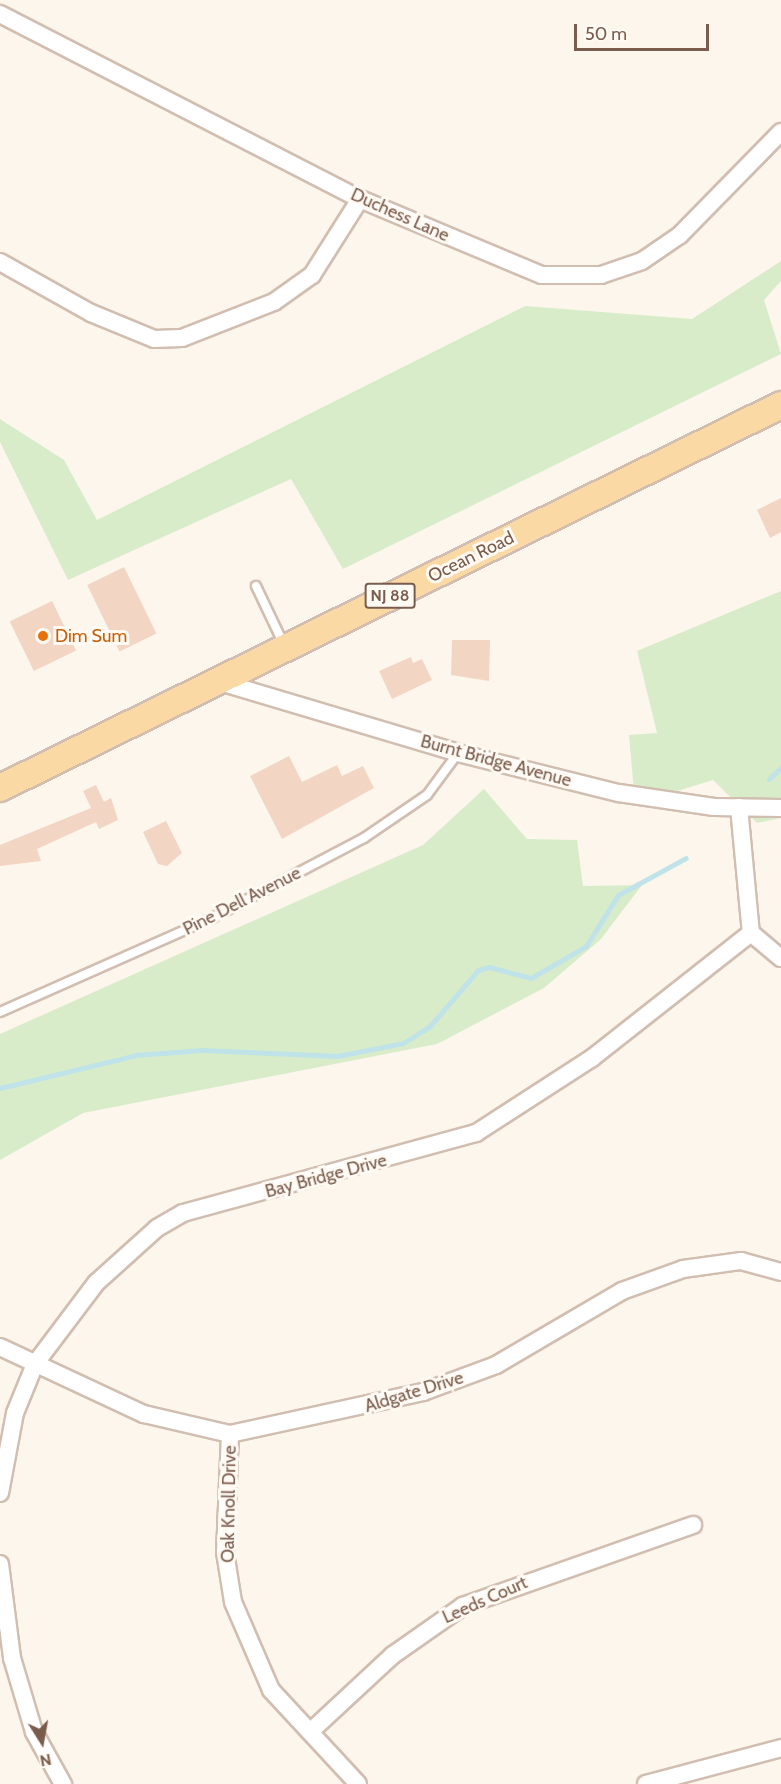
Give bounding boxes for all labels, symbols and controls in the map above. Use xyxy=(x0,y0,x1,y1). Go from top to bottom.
scale bar xyxy=(577,12,712,50)
text: 50 m xyxy=(585,23,627,45)
street label: Duchess Lane xyxy=(347,184,453,246)
street label: Ocean Road xyxy=(425,527,517,587)
road number: NJ 88 xyxy=(364,583,416,609)
place label: Dim Sum xyxy=(55,625,127,647)
marker: Dim Sum xyxy=(36,629,50,643)
street label: Burnt Bridge Avenue xyxy=(418,730,574,792)
street label: Pine Dell Avenue xyxy=(180,862,304,940)
street label: Bay Bridge Drive xyxy=(263,1149,389,1203)
street label: Aldgate Drive xyxy=(362,1367,466,1417)
street label: Oak Knoll Drive xyxy=(217,1445,241,1563)
street label: Leeds Court xyxy=(439,1572,531,1628)
north arrow xyxy=(12,1712,72,1772)
text: N xyxy=(38,1750,53,1771)

